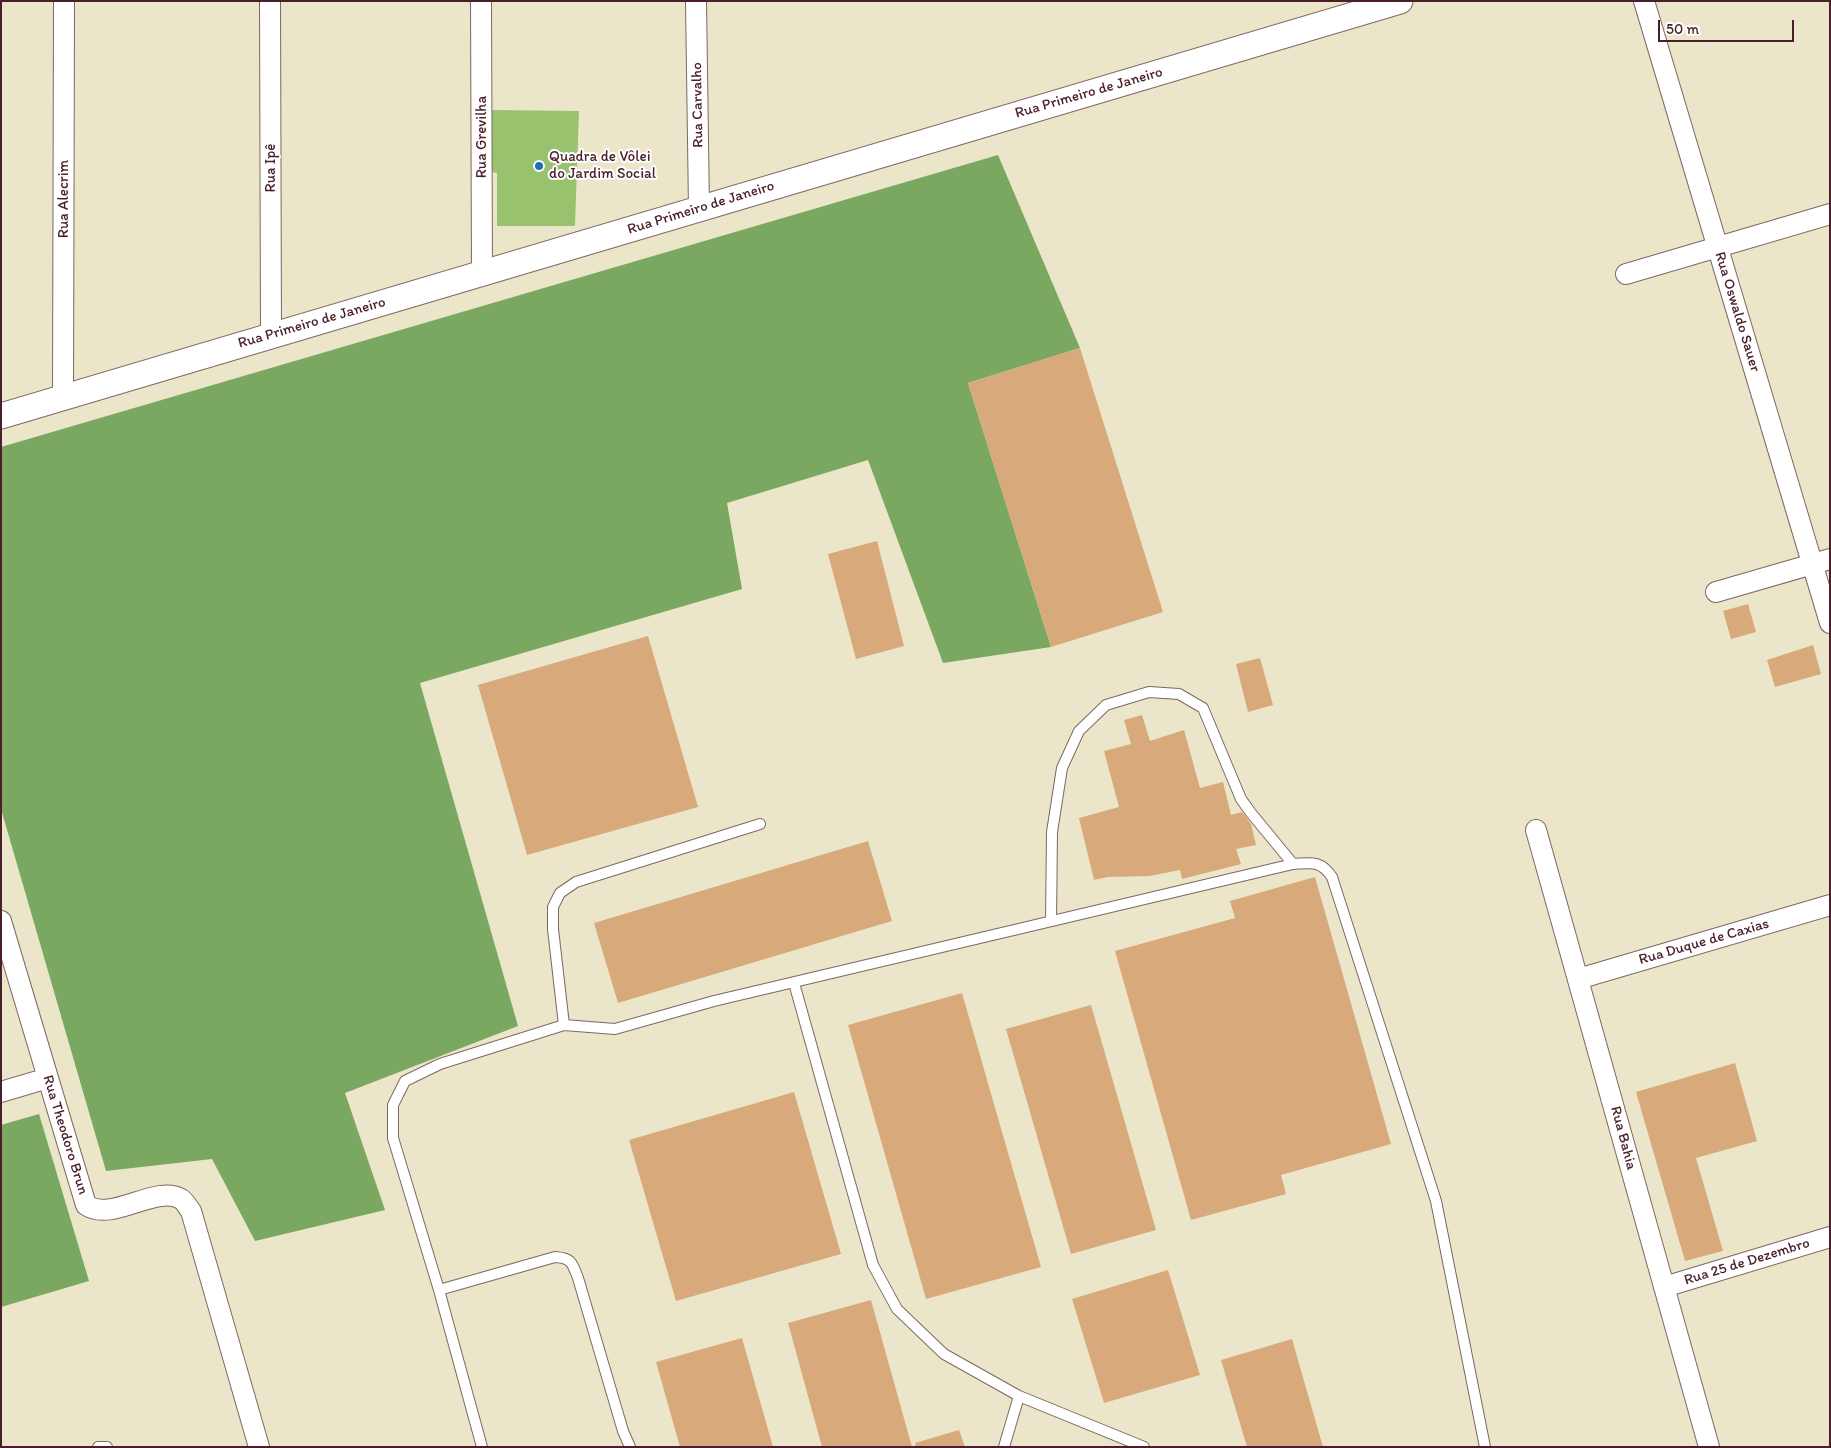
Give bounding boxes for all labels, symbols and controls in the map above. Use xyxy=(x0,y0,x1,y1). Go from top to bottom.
scale bar xyxy=(1661,10,1797,42)
text: 50 m xyxy=(1666,20,1699,38)
street label: Rua Carvalho xyxy=(688,62,708,148)
street label: Rua Primeiro de Janeiro xyxy=(1013,63,1165,123)
street label: Rua Grevilha xyxy=(473,96,491,178)
street label: Rua Ipê xyxy=(262,144,280,192)
place label: Quadra de Vôlei do Jardim Social xyxy=(549,148,656,183)
street label: Rua Alecrim xyxy=(55,160,73,238)
marker: Quadra de Vôlei do Jardim Social xyxy=(533,160,545,172)
street label: Rua Primeiro de Janeiro xyxy=(625,177,777,239)
street label: Rua Oswaldo Sauer xyxy=(1710,250,1764,374)
street label: Rua Primeiro de Janeiro xyxy=(236,293,388,353)
street label: Rua Duque de Caxias xyxy=(1637,915,1771,969)
street label: Rua Theodoro Brun xyxy=(38,1073,92,1197)
street label: Rua Bahia xyxy=(1606,1104,1640,1172)
street label: Rua 25 de Dezembro xyxy=(1682,1234,1812,1290)

